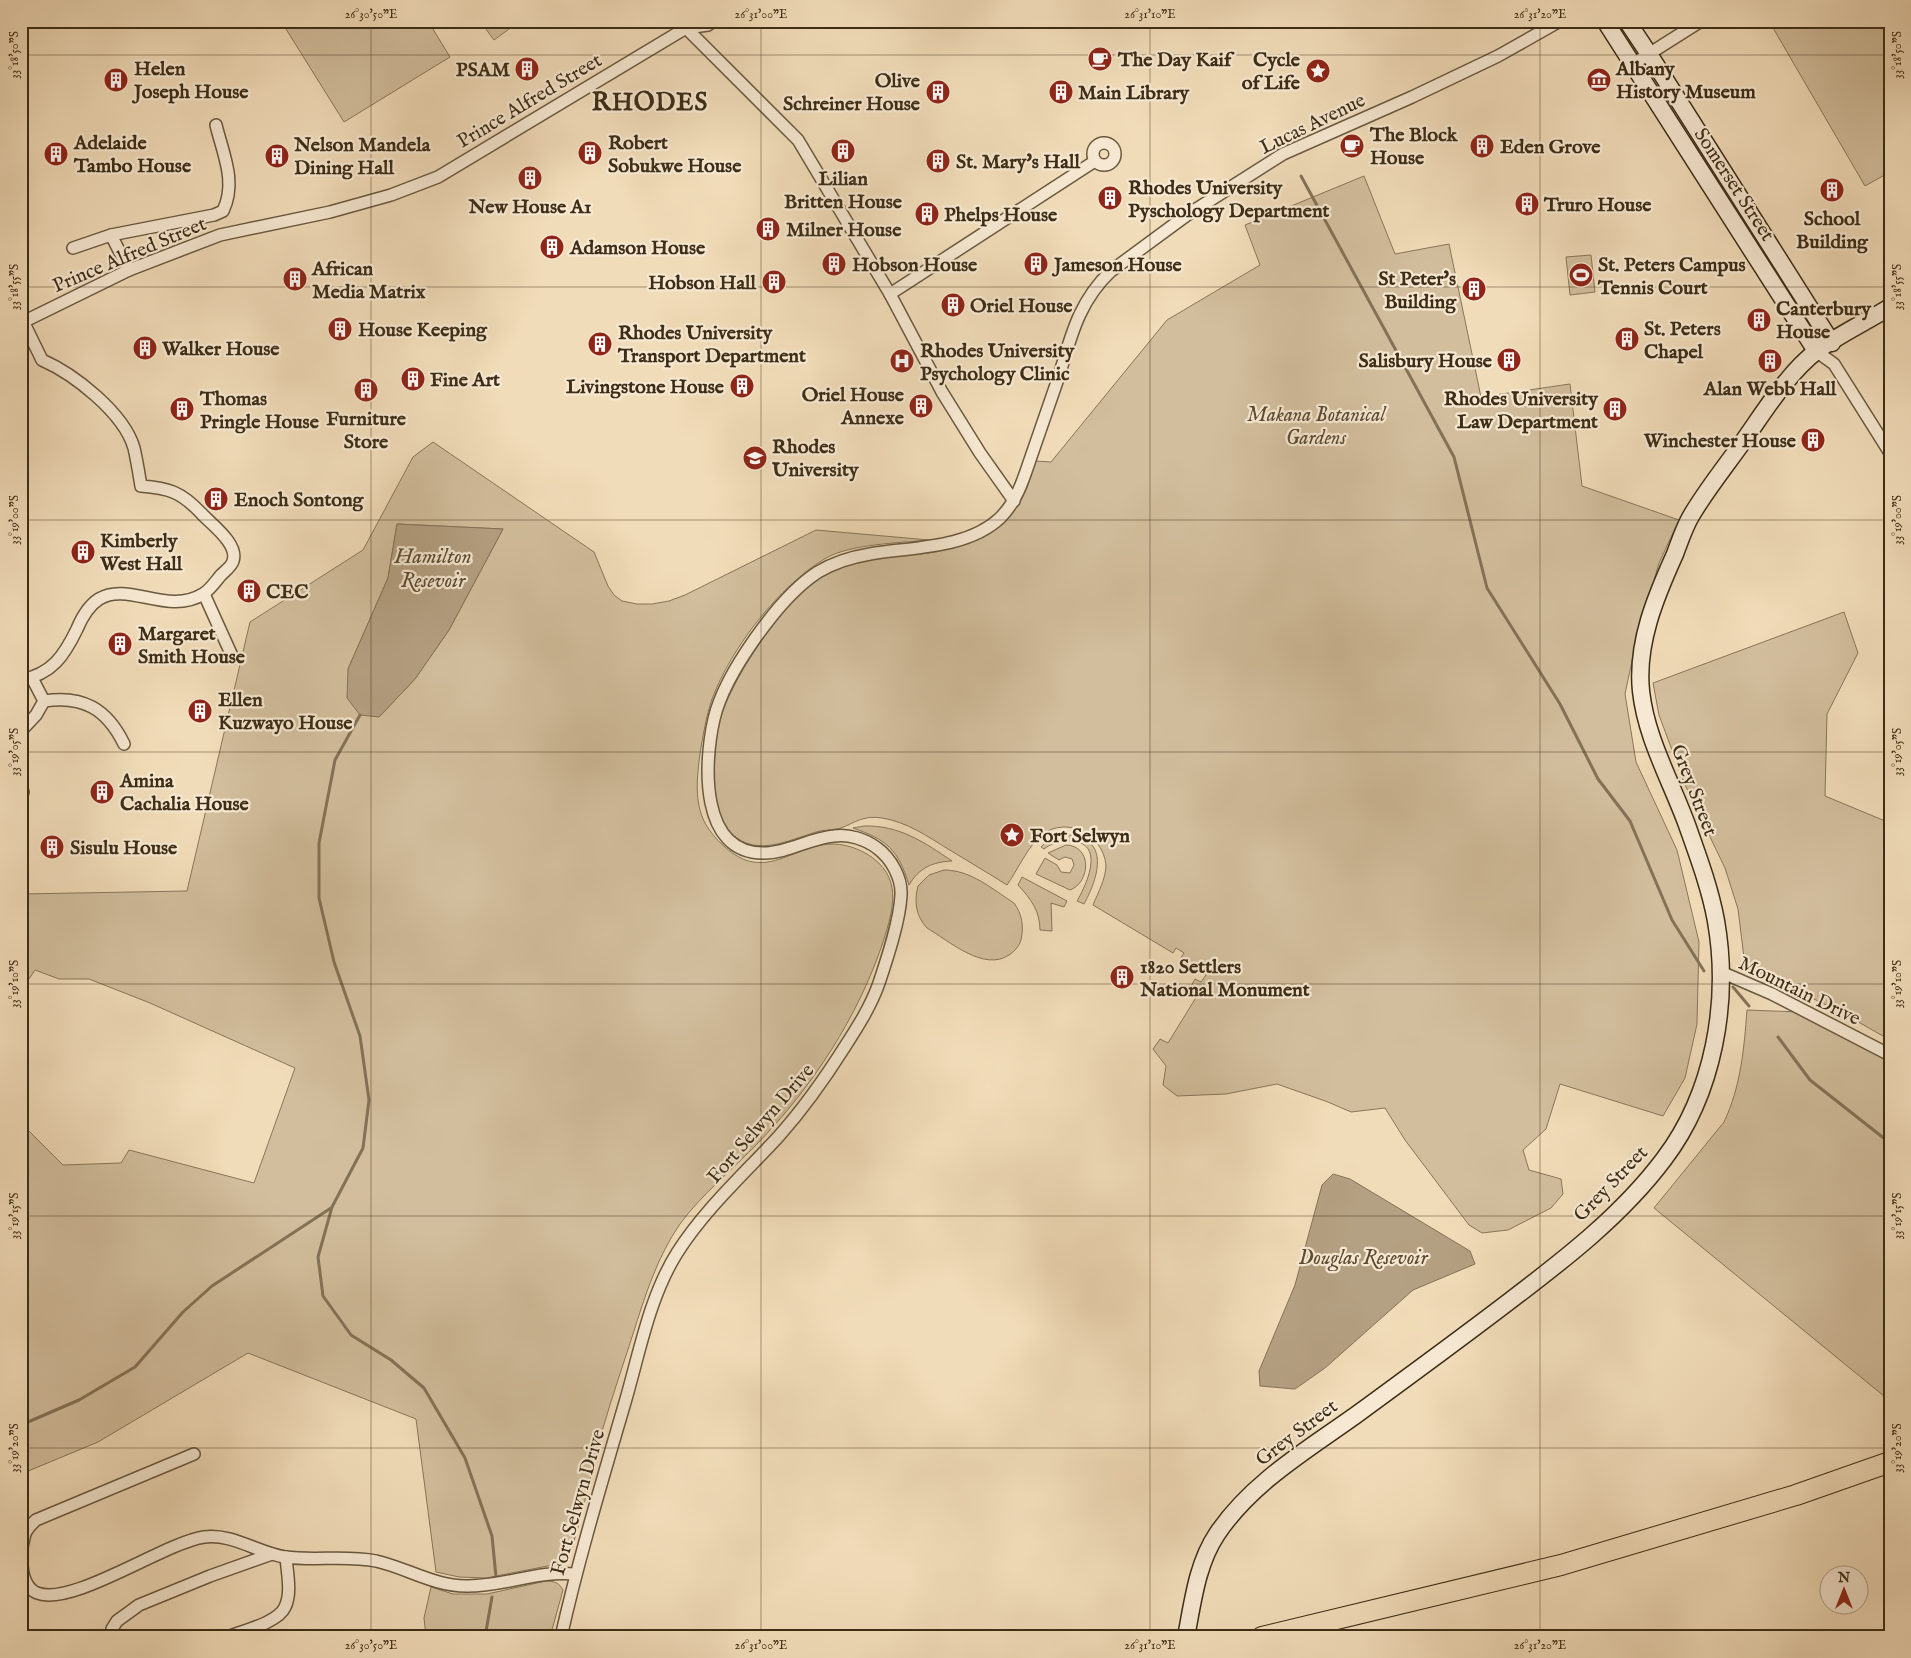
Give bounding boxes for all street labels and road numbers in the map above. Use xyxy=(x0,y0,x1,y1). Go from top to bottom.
street label: Prince Alfred Street xyxy=(453,48,607,154)
street label: Lucas Avenue xyxy=(1256,88,1370,161)
street label: Somerset Street xyxy=(1688,123,1780,246)
street label: Prince Alfred Street xyxy=(49,212,210,299)
street label: Grey Street xyxy=(1665,741,1723,840)
street label: Mountain Drive xyxy=(1734,951,1864,1032)
street label: Fort Selwyn Drive xyxy=(702,1059,820,1189)
street label: Grey Street xyxy=(1569,1141,1654,1227)
street label: Grey Street xyxy=(1251,1394,1343,1472)
street label: Fort Selwyn Drive xyxy=(546,1426,611,1578)

